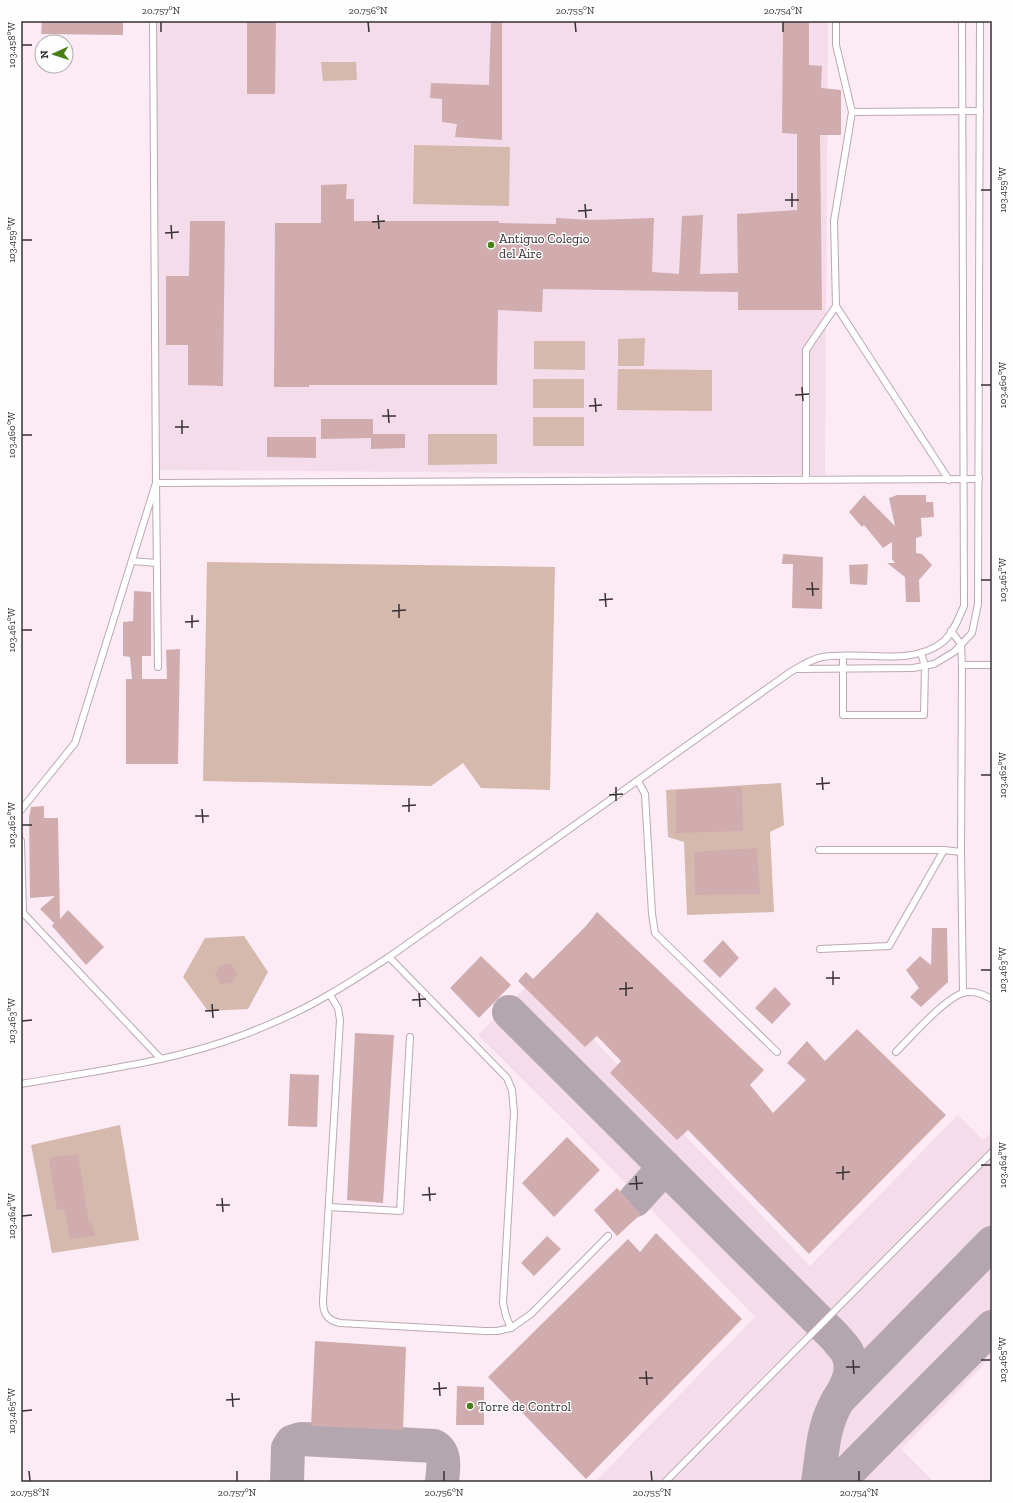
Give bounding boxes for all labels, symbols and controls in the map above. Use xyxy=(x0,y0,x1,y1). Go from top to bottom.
text: 20.757°N xyxy=(142,5,181,17)
text: 20.756°N xyxy=(349,5,388,17)
text: 20.755°N xyxy=(556,5,595,17)
text: 20.754°N xyxy=(764,5,803,17)
text: 103.458°W xyxy=(6,21,18,68)
north arrow xyxy=(34,34,74,74)
text: N xyxy=(38,49,51,59)
text: 103.459°W xyxy=(997,166,1009,213)
text: 103.459°W xyxy=(6,216,18,263)
place label: Antiguo Colegio del Aire xyxy=(499,231,590,261)
marker: Antiguo Colegio del Aire xyxy=(486,240,496,250)
text: 103.460°W xyxy=(997,361,1009,408)
text: 103.460°W xyxy=(6,411,18,458)
text: 103.461°W xyxy=(997,557,1009,602)
text: 103.461°W xyxy=(6,607,18,652)
text: 103.462°W xyxy=(997,751,1009,798)
text: 103.462°W xyxy=(6,801,18,848)
text: 103.463°W xyxy=(997,947,1009,993)
text: 103.463°W xyxy=(6,998,18,1044)
text: 103.464°W xyxy=(997,1141,1009,1188)
text: 103.464°W xyxy=(6,1192,18,1239)
text: 103.465°W xyxy=(997,1336,1009,1383)
text: 103.465°W xyxy=(6,1387,18,1434)
place label: Torre de Control xyxy=(478,1399,572,1414)
marker: Torre de Control xyxy=(465,1401,475,1411)
text: 20.758°N xyxy=(11,1487,50,1499)
text: 20.757°N xyxy=(218,1487,257,1499)
text: 20.756°N xyxy=(425,1487,464,1499)
text: 20.755°N xyxy=(633,1487,672,1499)
text: 20.754°N xyxy=(840,1487,879,1499)

